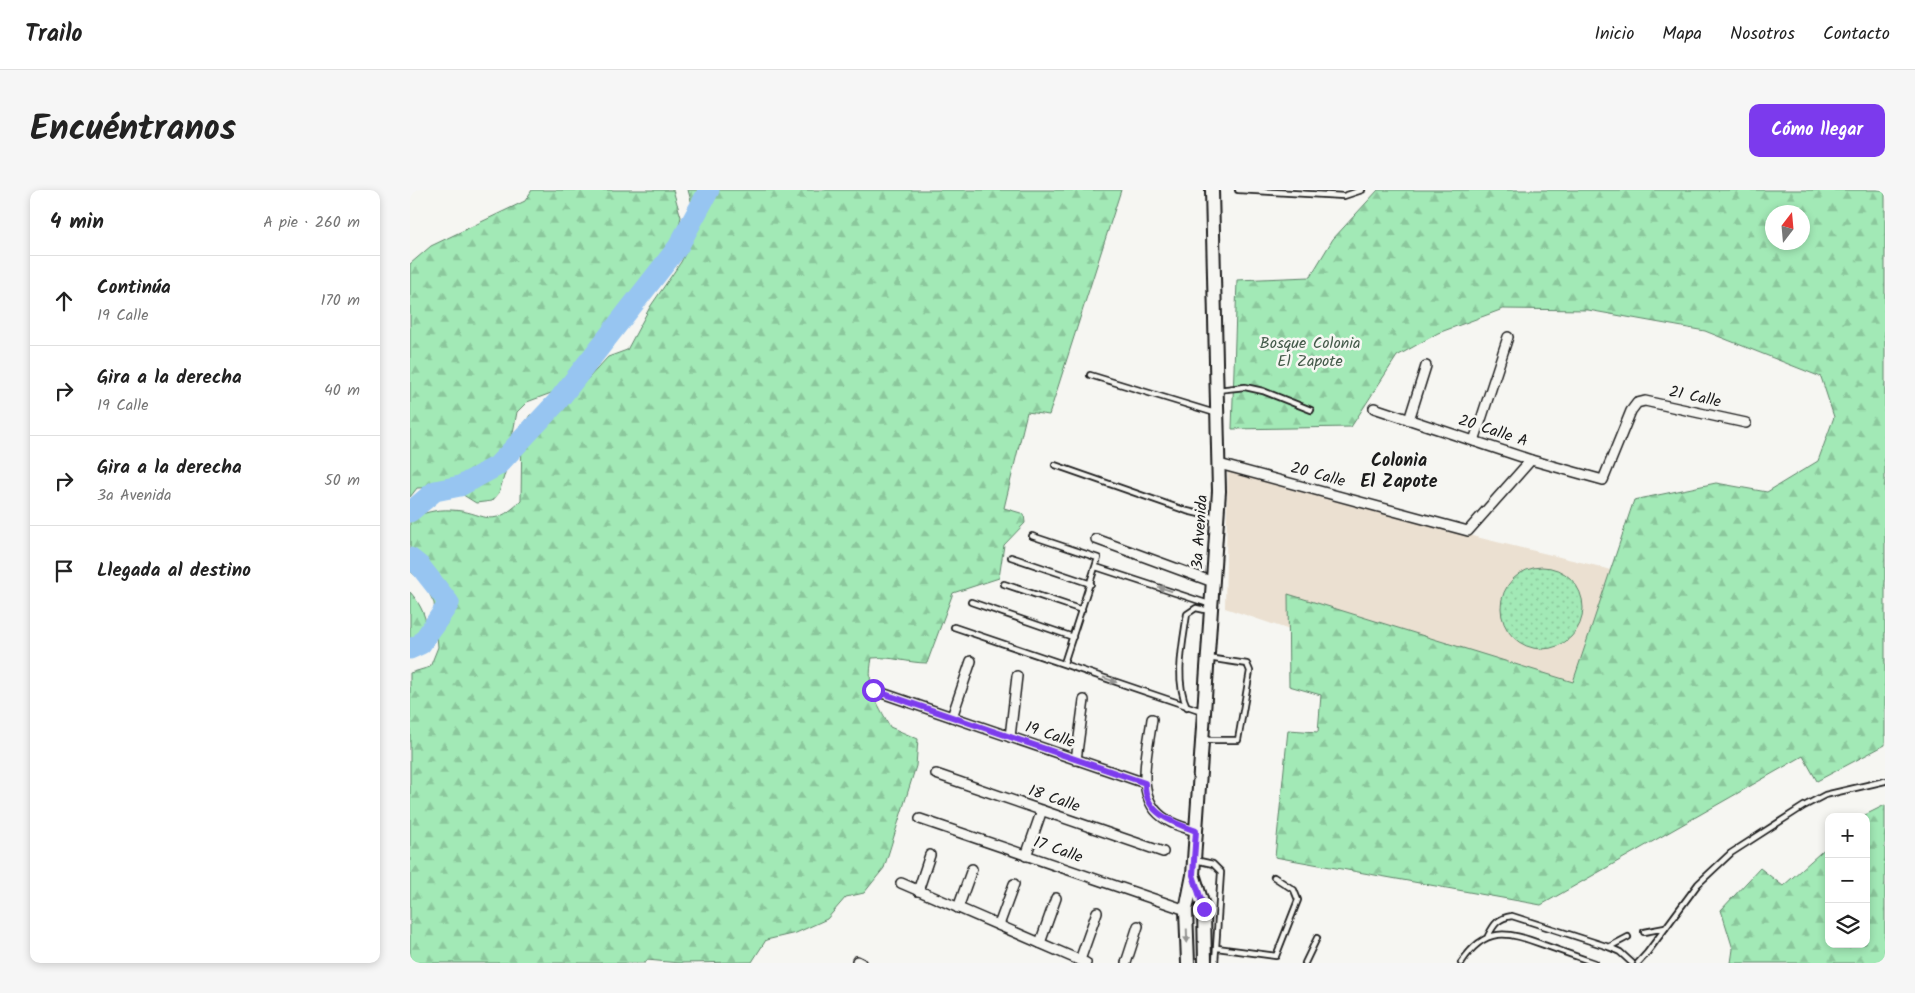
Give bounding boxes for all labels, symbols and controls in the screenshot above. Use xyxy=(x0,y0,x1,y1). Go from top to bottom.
text: Trailo xyxy=(25,15,83,54)
text: Inicio xyxy=(1594,20,1634,49)
text: Mapa xyxy=(1662,20,1702,49)
text: Nosotros xyxy=(1730,20,1795,49)
text: Contacto xyxy=(1823,20,1890,49)
text: Encuéntranos xyxy=(30,102,236,158)
button: Cómo llegar xyxy=(1749,104,1885,157)
north arrow xyxy=(1765,205,1810,250)
text: 4 min xyxy=(50,206,104,239)
text: A pie · 260 m xyxy=(263,210,360,235)
text: Continúa xyxy=(97,273,171,303)
icon: ahead xyxy=(50,287,78,315)
text: 170 m xyxy=(320,288,360,313)
text: 19 Calle xyxy=(97,303,148,328)
park label: Bosque Colonia El Zapote xyxy=(1260,331,1361,374)
text: Gira a la derecha xyxy=(97,363,242,393)
icon: right xyxy=(50,377,78,405)
text: 40 m xyxy=(324,378,360,403)
street label: 21 Calle xyxy=(1667,379,1723,415)
text: 19 Calle xyxy=(97,393,148,418)
street label: 20 Calle A xyxy=(1455,408,1531,454)
district label: Colonia El Zapote xyxy=(1360,447,1438,497)
text: Gira a la derecha xyxy=(97,453,242,483)
street label: 20 Calle xyxy=(1288,456,1348,494)
icon: right xyxy=(50,467,78,495)
text: 50 m xyxy=(324,468,360,493)
text: 3a Avenida xyxy=(97,483,172,508)
street label: 3a Avenida xyxy=(1185,494,1215,570)
text: Llegada al destino xyxy=(97,556,251,586)
icon: arrive xyxy=(50,557,78,585)
one-way arrow xyxy=(1158,585,1173,593)
one-way arrow xyxy=(1103,676,1118,684)
route start xyxy=(862,679,885,702)
street label: 19 Calle xyxy=(1022,715,1078,755)
street label: 18 Calle xyxy=(1025,779,1083,819)
map controls xyxy=(1825,813,1870,948)
button: + xyxy=(1825,813,1870,858)
street label: 17 Calle xyxy=(1030,830,1086,870)
button: − xyxy=(1825,858,1870,903)
route end xyxy=(1193,898,1216,921)
button: layers xyxy=(1825,903,1870,948)
one-way arrow xyxy=(1183,928,1191,944)

